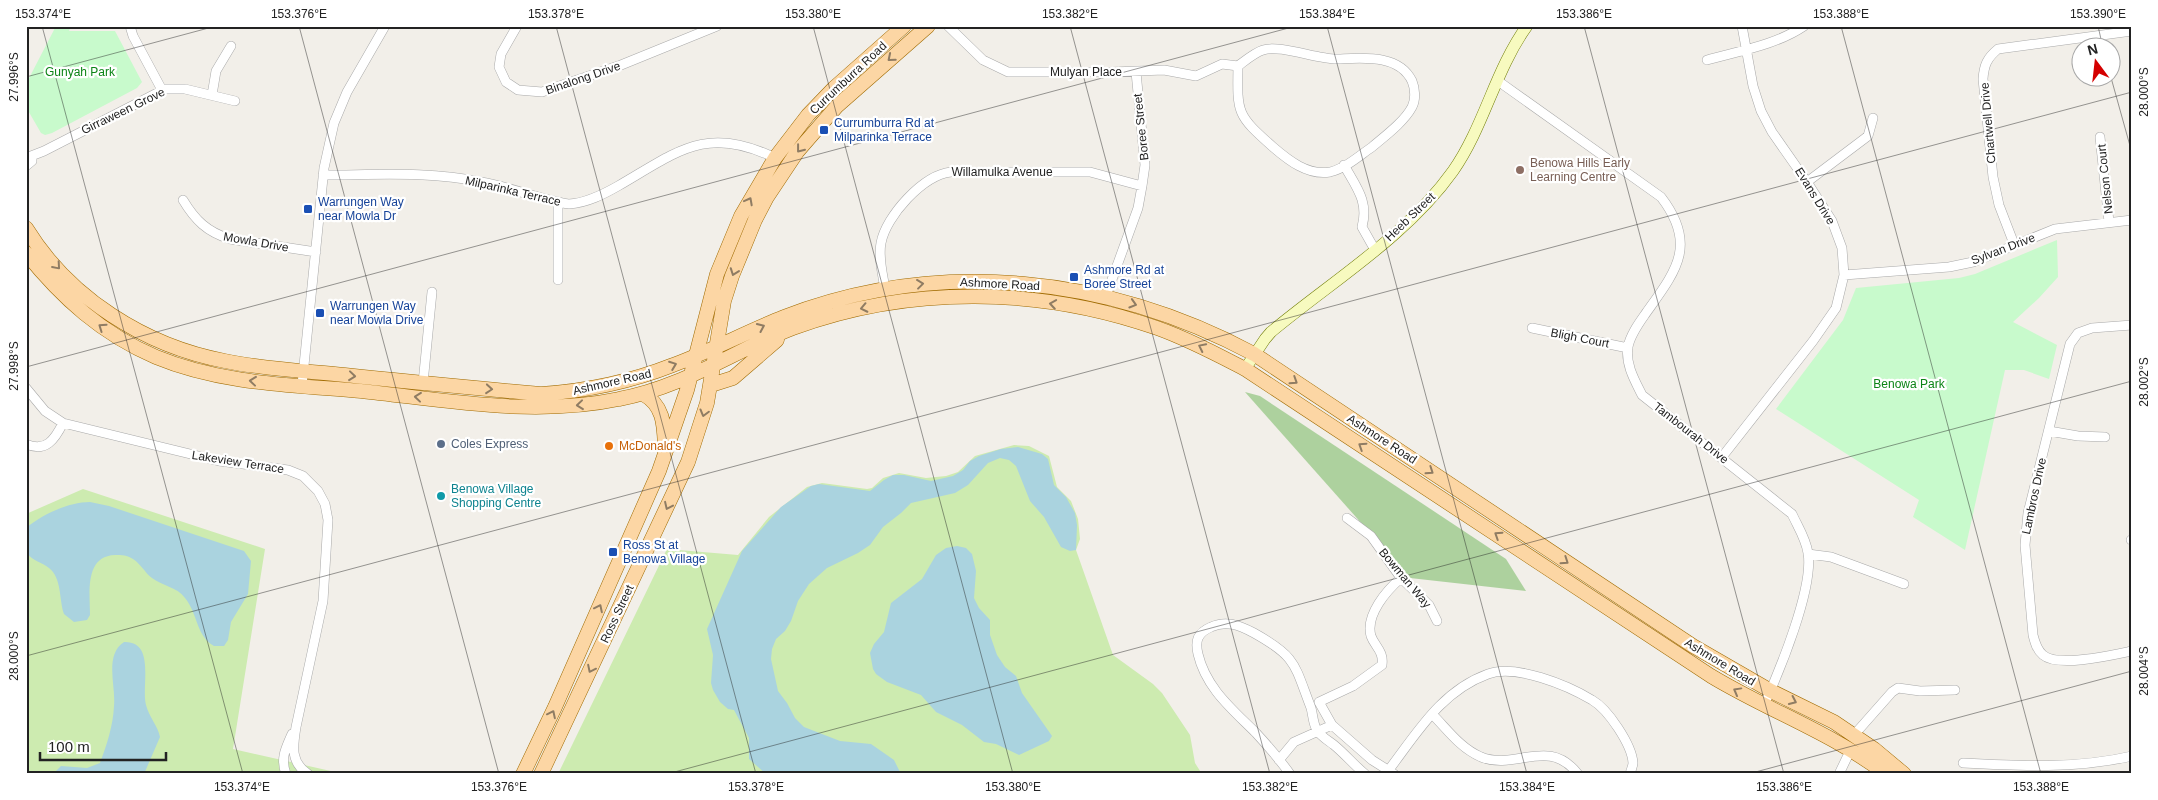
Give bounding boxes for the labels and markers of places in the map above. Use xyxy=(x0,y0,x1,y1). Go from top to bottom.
place label: Currumburra Rd at Milparinka Terrace xyxy=(834,116,935,144)
marker: Currumburra Rd at Milparinka Terrace xyxy=(818,124,830,136)
place label: Benowa Hills Early Learning Centre xyxy=(1530,156,1630,184)
marker: Benowa Hills Early Learning Centre xyxy=(1514,164,1526,176)
place label: Warrungen Way near Mowla Dr xyxy=(318,195,404,223)
marker: Warrungen Way near Mowla Dr xyxy=(302,203,314,215)
place label: Ashmore Rd at Boree Street xyxy=(1084,263,1165,291)
marker: Ashmore Rd at Boree Street xyxy=(1068,271,1080,283)
place label: Warrungen Way near Mowla Drive xyxy=(330,299,424,327)
marker: Warrungen Way near Mowla Drive xyxy=(314,307,326,319)
place label: Coles Express xyxy=(451,437,528,451)
marker: Coles Express xyxy=(435,438,447,450)
place label: McDonald's xyxy=(619,439,681,453)
marker: McDonald's xyxy=(603,440,615,452)
place label: Benowa Village Shopping Centre xyxy=(451,482,541,510)
marker: Benowa Village Shopping Centre xyxy=(435,490,447,502)
place label: Ross St at Benowa Village xyxy=(623,538,706,566)
marker: Ross St at Benowa Village xyxy=(607,546,619,558)

